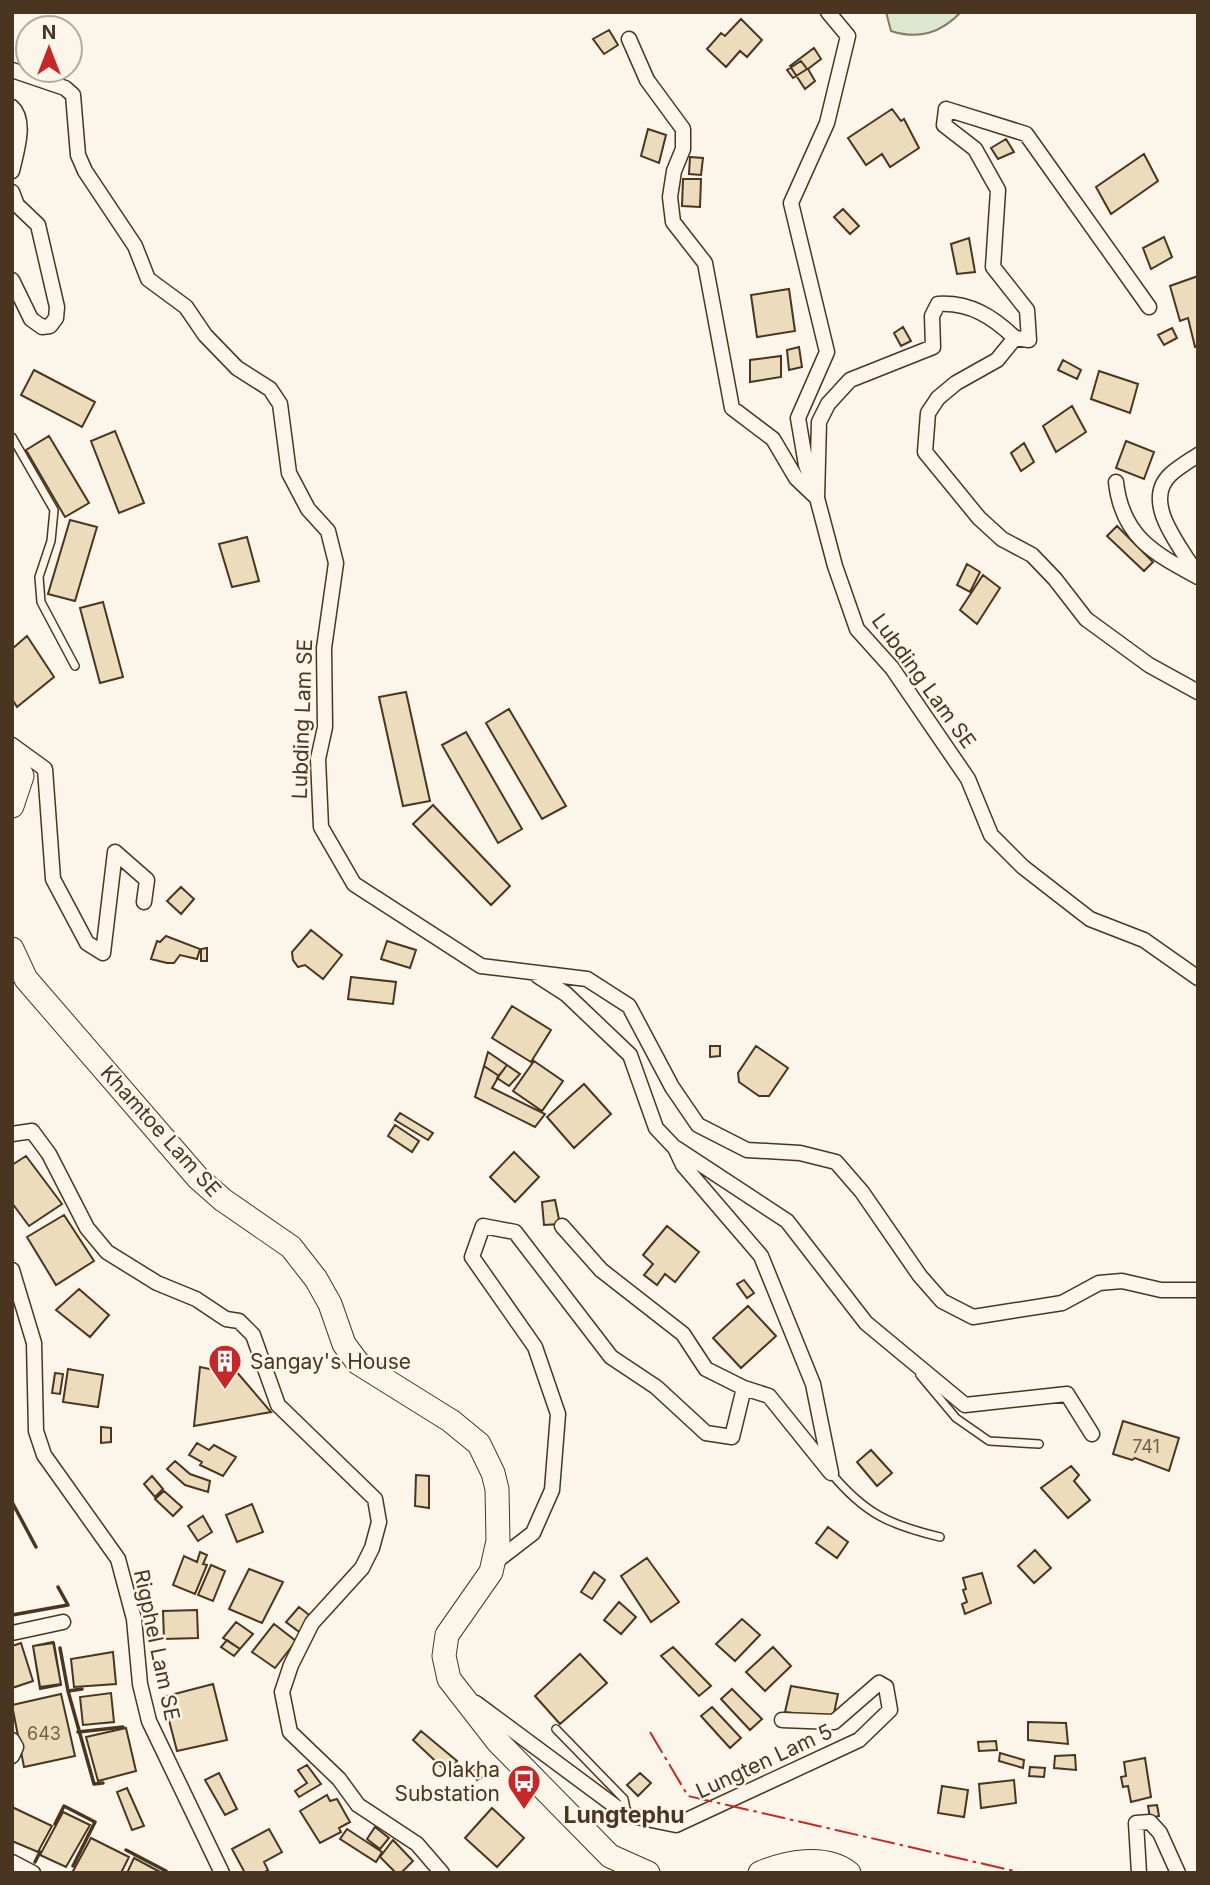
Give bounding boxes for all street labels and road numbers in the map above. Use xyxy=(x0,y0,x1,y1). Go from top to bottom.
street label: Lubding Lam SE xyxy=(867,609,981,753)
street label: Lubding Lam SE xyxy=(287,638,317,800)
street label: Khamtoe Lam SE xyxy=(95,1060,227,1202)
street label: Rigphel Lam SE xyxy=(129,1567,185,1723)
street label: Lungten Lam 5 xyxy=(692,1718,836,1804)

